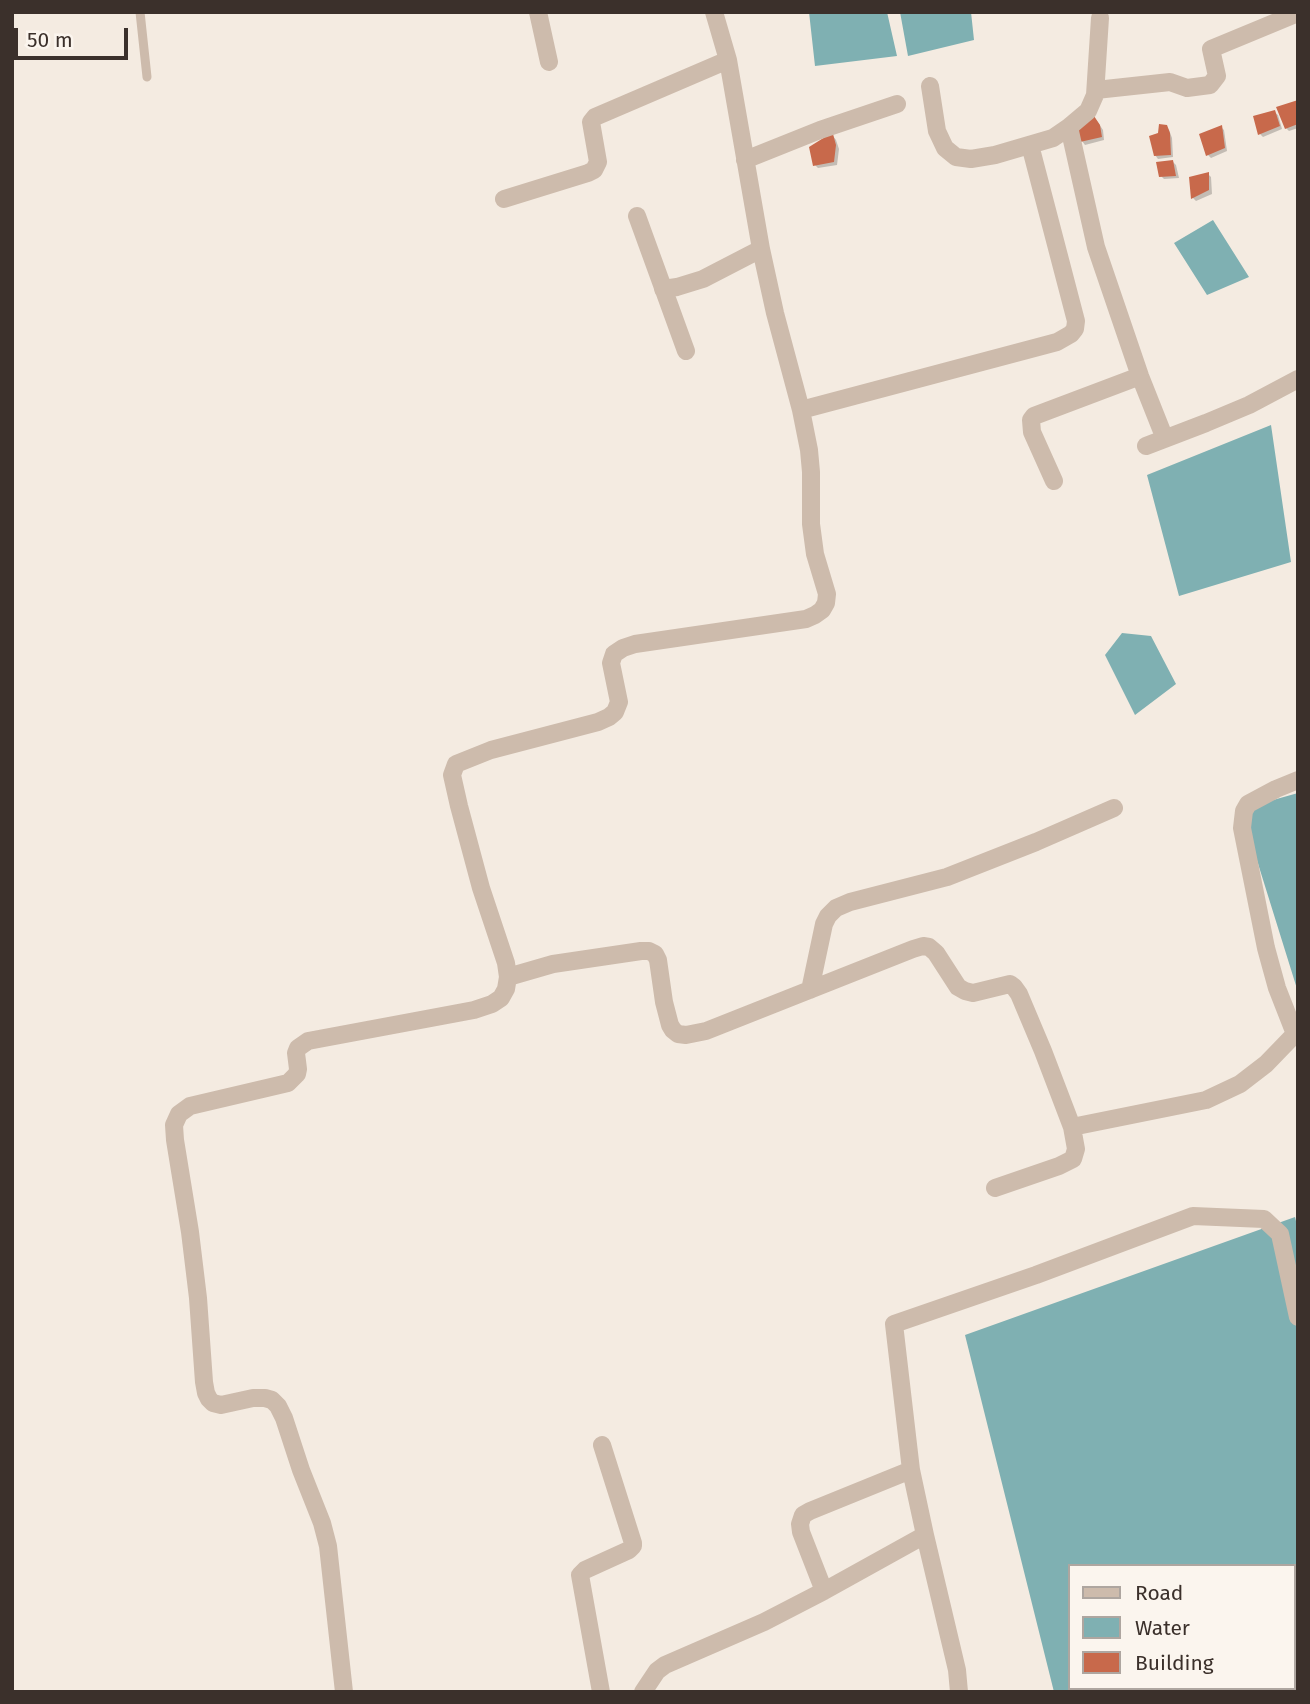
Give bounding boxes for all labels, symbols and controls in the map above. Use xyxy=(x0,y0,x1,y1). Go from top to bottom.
scale bar xyxy=(18,14,131,58)
text: 50 m xyxy=(27,27,73,53)
legend xyxy=(1068,1564,1296,1690)
text: Road xyxy=(1135,1580,1183,1606)
text: Water xyxy=(1135,1615,1190,1641)
text: Building xyxy=(1135,1650,1214,1676)

